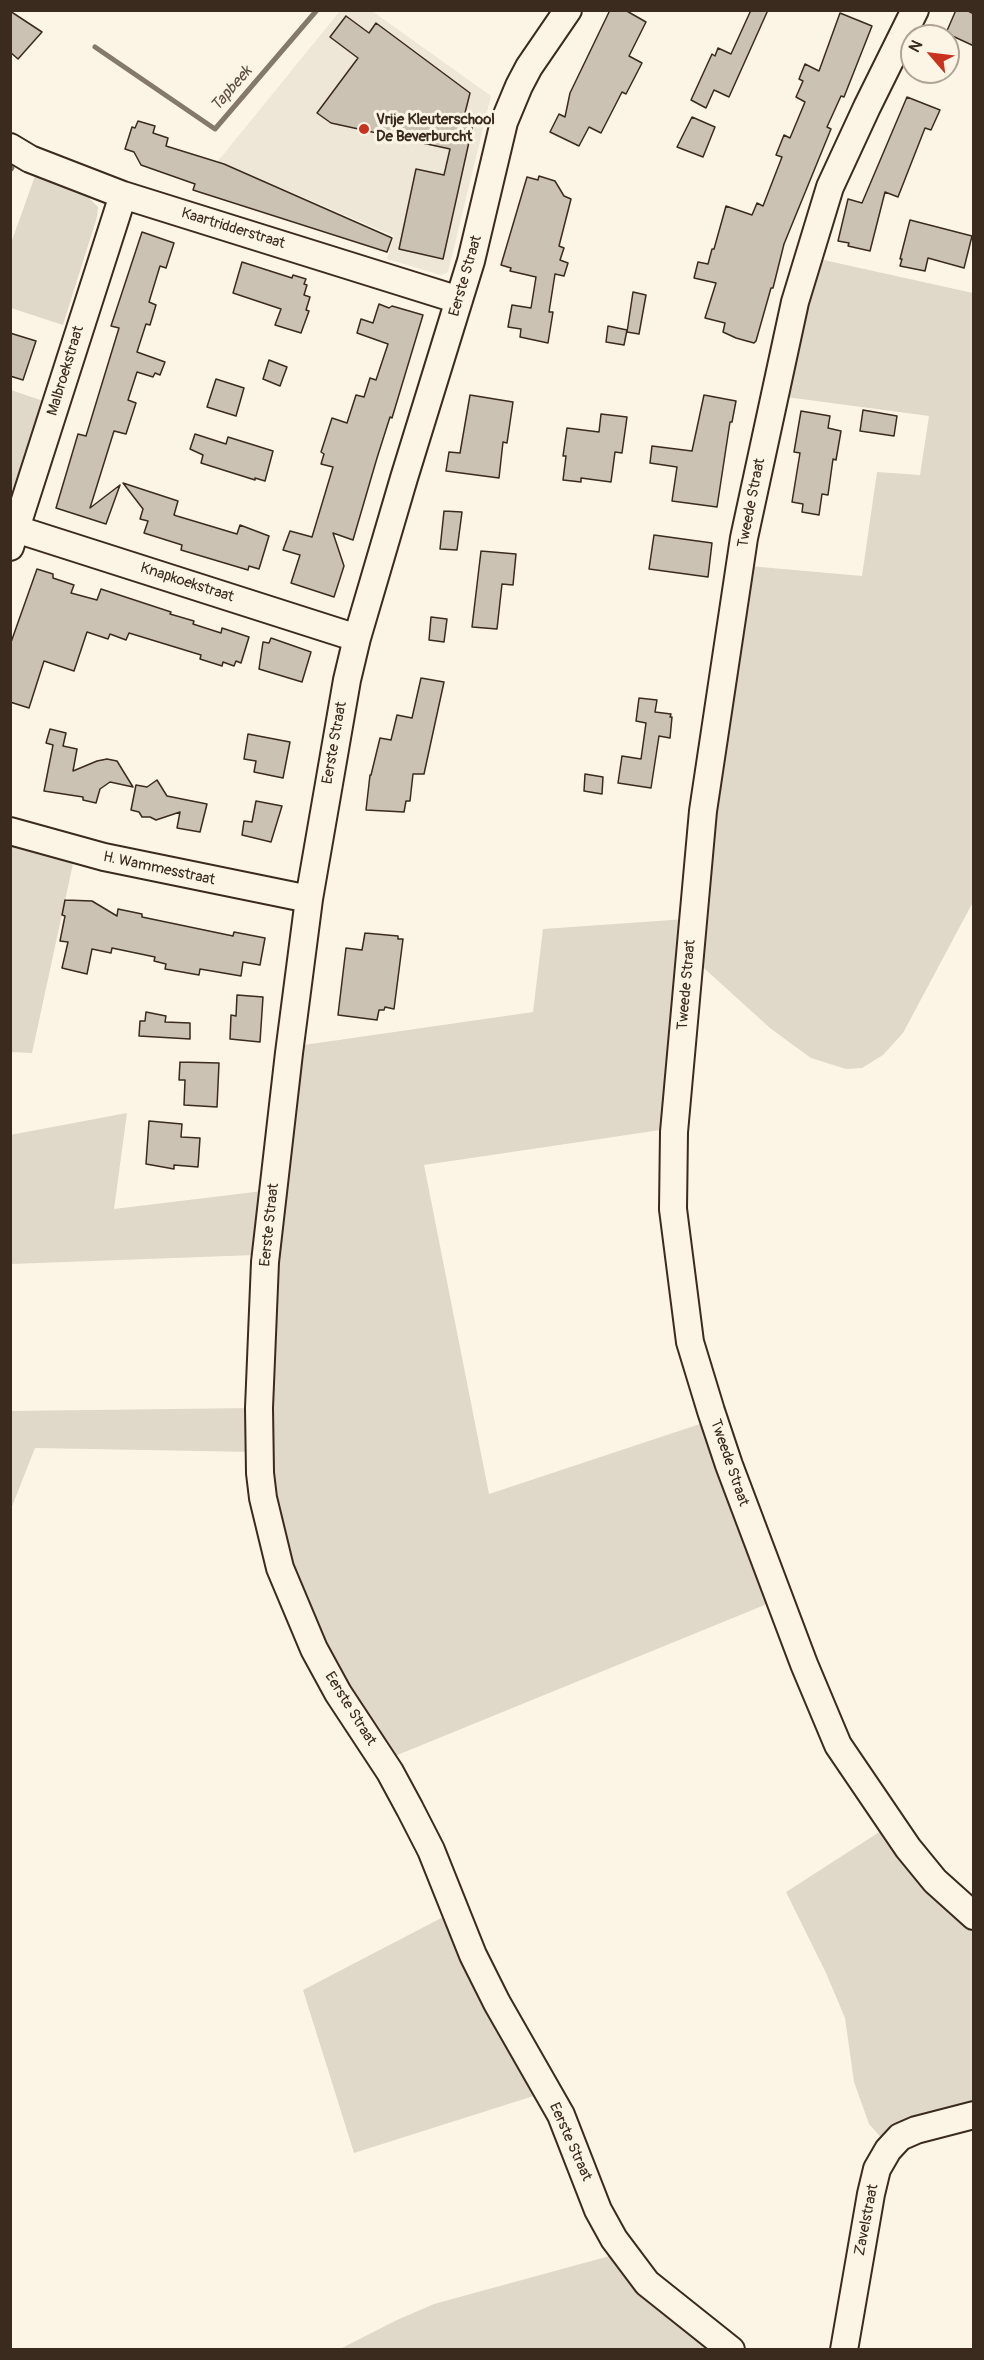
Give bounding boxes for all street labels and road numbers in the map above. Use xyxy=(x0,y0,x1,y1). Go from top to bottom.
street label: Kaartridderstraat xyxy=(179,205,287,253)
street label: Eerste Straat xyxy=(446,233,486,319)
street label: Malbroekstraat xyxy=(44,324,88,418)
street label: Tweede Straat xyxy=(735,457,769,549)
street label: Knapkoekstraat xyxy=(138,559,236,607)
street label: Eerste Straat xyxy=(319,700,351,786)
street label: H. Wammesstraat xyxy=(101,848,217,890)
street label: Tweede Straat xyxy=(674,939,700,1031)
street label: Eerste Straat xyxy=(257,1182,283,1268)
street label: Tweede Straat xyxy=(706,1417,752,1509)
street label: Eerste Straat xyxy=(320,1669,380,1749)
street label: Eerste Straat xyxy=(545,2100,595,2184)
street label: Zavelstraat xyxy=(851,2183,883,2257)

